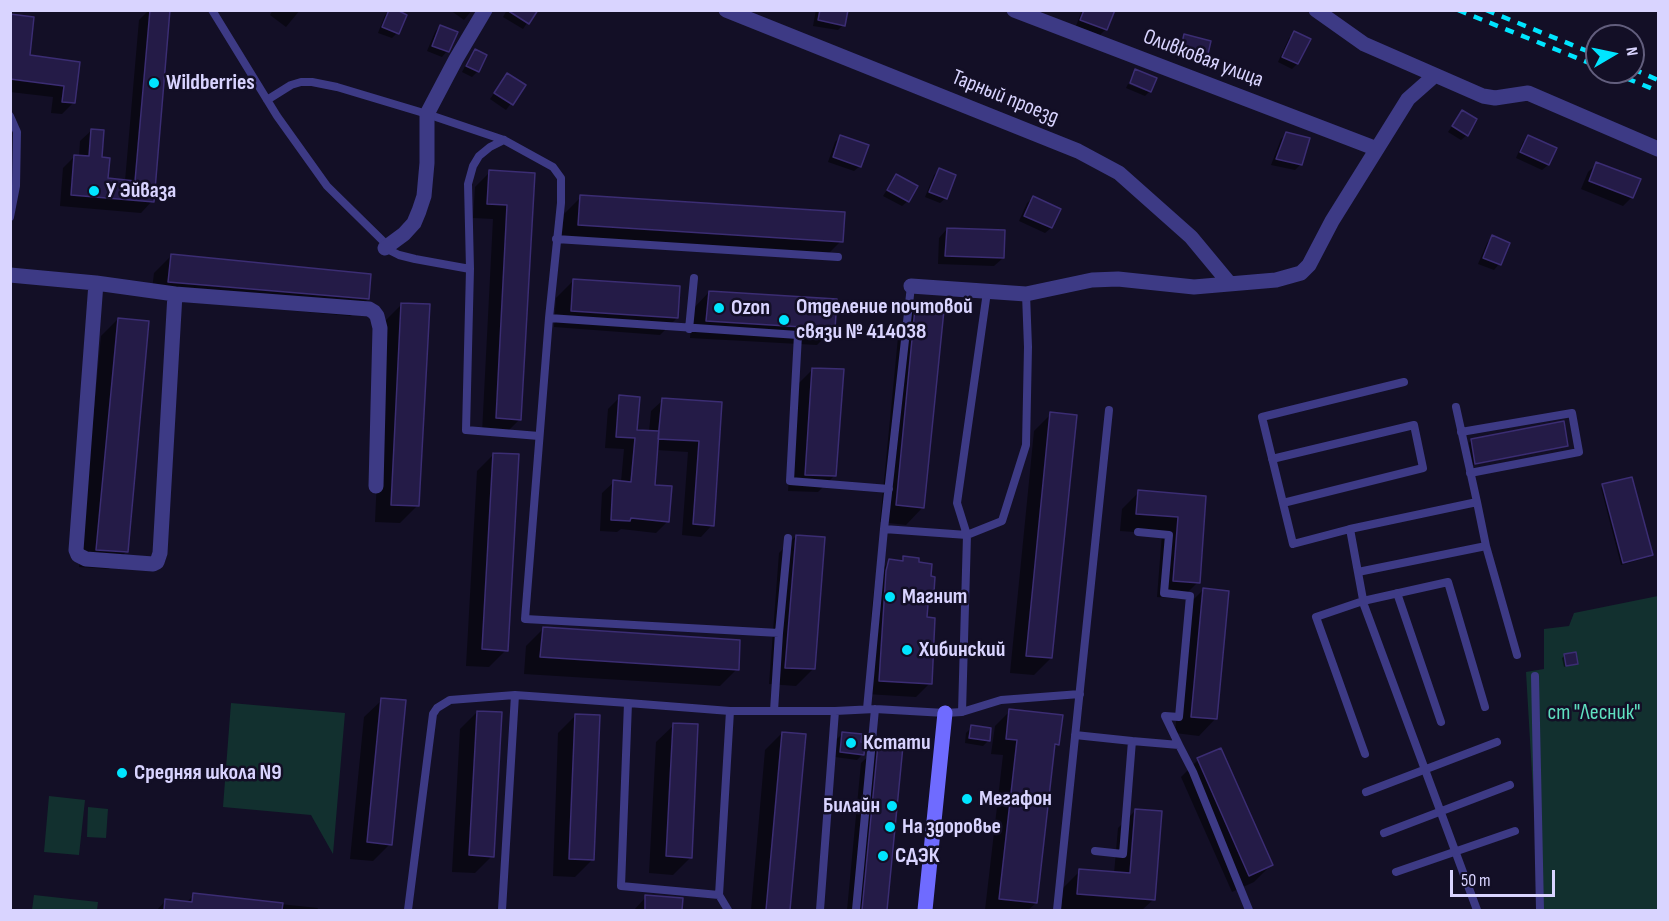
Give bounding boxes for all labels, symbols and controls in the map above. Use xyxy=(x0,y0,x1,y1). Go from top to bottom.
street label: Оливковая улица xyxy=(1139,24,1267,94)
north arrow xyxy=(1585,24,1645,84)
text: N xyxy=(1621,46,1641,57)
street label: Тарный проезд xyxy=(948,65,1062,131)
place label: Wildberries xyxy=(166,70,255,96)
marker: Wildberries xyxy=(147,76,161,90)
place label: У Эйваза xyxy=(106,178,176,204)
marker: У Эйваза xyxy=(87,184,101,198)
place label: Отделение почтовой связи № 414038 xyxy=(796,294,973,346)
place label: Ozon xyxy=(731,295,770,321)
marker: Ozon xyxy=(712,301,726,315)
marker: Отделение почтовой связи № 414038 xyxy=(777,313,791,327)
place label: Магнит xyxy=(902,584,967,610)
marker: Магнит xyxy=(883,590,897,604)
place label: Хибинский xyxy=(919,637,1005,663)
marker: Хибинский xyxy=(900,643,914,657)
park label: ст "Лесник" xyxy=(1548,700,1640,726)
place label: Кстати xyxy=(863,730,931,756)
marker: Кстати xyxy=(844,736,858,750)
place label: Средняя школа N9 xyxy=(134,760,282,786)
marker: Средняя школа N9 xyxy=(115,766,129,780)
place label: Мегафон xyxy=(979,786,1052,812)
marker: Мегафон xyxy=(960,792,974,806)
place label: Билайн xyxy=(823,793,880,819)
marker: Билайн xyxy=(885,799,899,813)
place label: На здоровье xyxy=(902,814,1001,840)
marker: На здоровье xyxy=(883,820,897,834)
place label: СДЭК xyxy=(895,843,939,869)
marker: СДЭК xyxy=(876,849,890,863)
scale bar xyxy=(1453,858,1558,896)
text: 50 m xyxy=(1461,870,1491,891)

